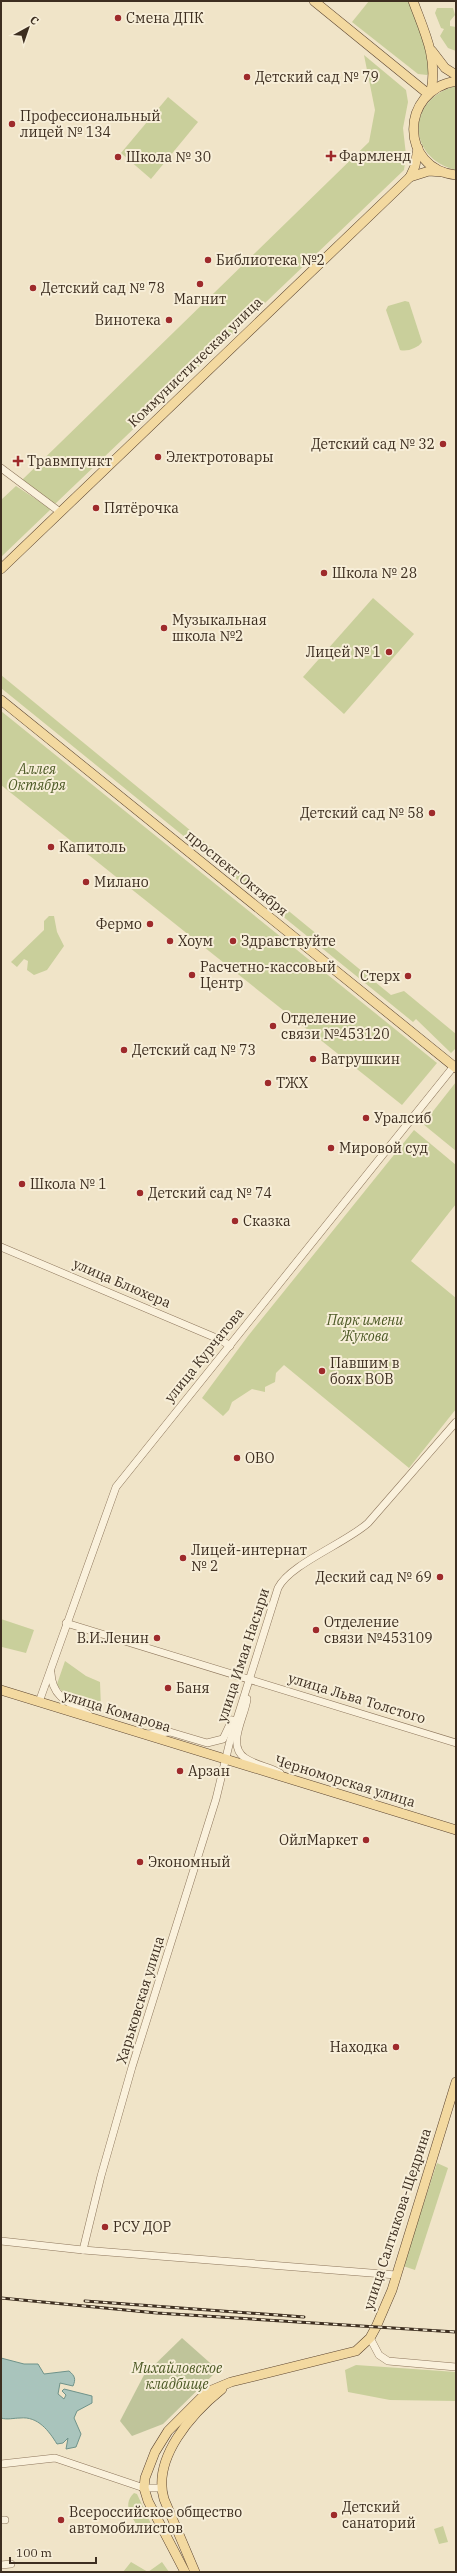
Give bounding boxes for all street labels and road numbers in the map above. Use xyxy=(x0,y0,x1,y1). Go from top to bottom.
street label: Коммунистическая улица xyxy=(124,293,266,431)
street label: проспект Октября xyxy=(182,826,292,920)
street label: улица Блюхера xyxy=(70,1254,174,1312)
street label: улица Курчатова xyxy=(160,1304,248,1406)
street label: улица Имая Насыри xyxy=(213,1586,273,1724)
street label: улица Льва Толстого xyxy=(286,1669,428,1727)
street label: улица Комарова xyxy=(61,1686,174,1736)
street label: Черноморская улица xyxy=(272,1751,418,1811)
street label: Харьковская улица xyxy=(112,1934,168,2066)
street label: улица Салтыкова-Щедрина xyxy=(359,2125,435,2312)

